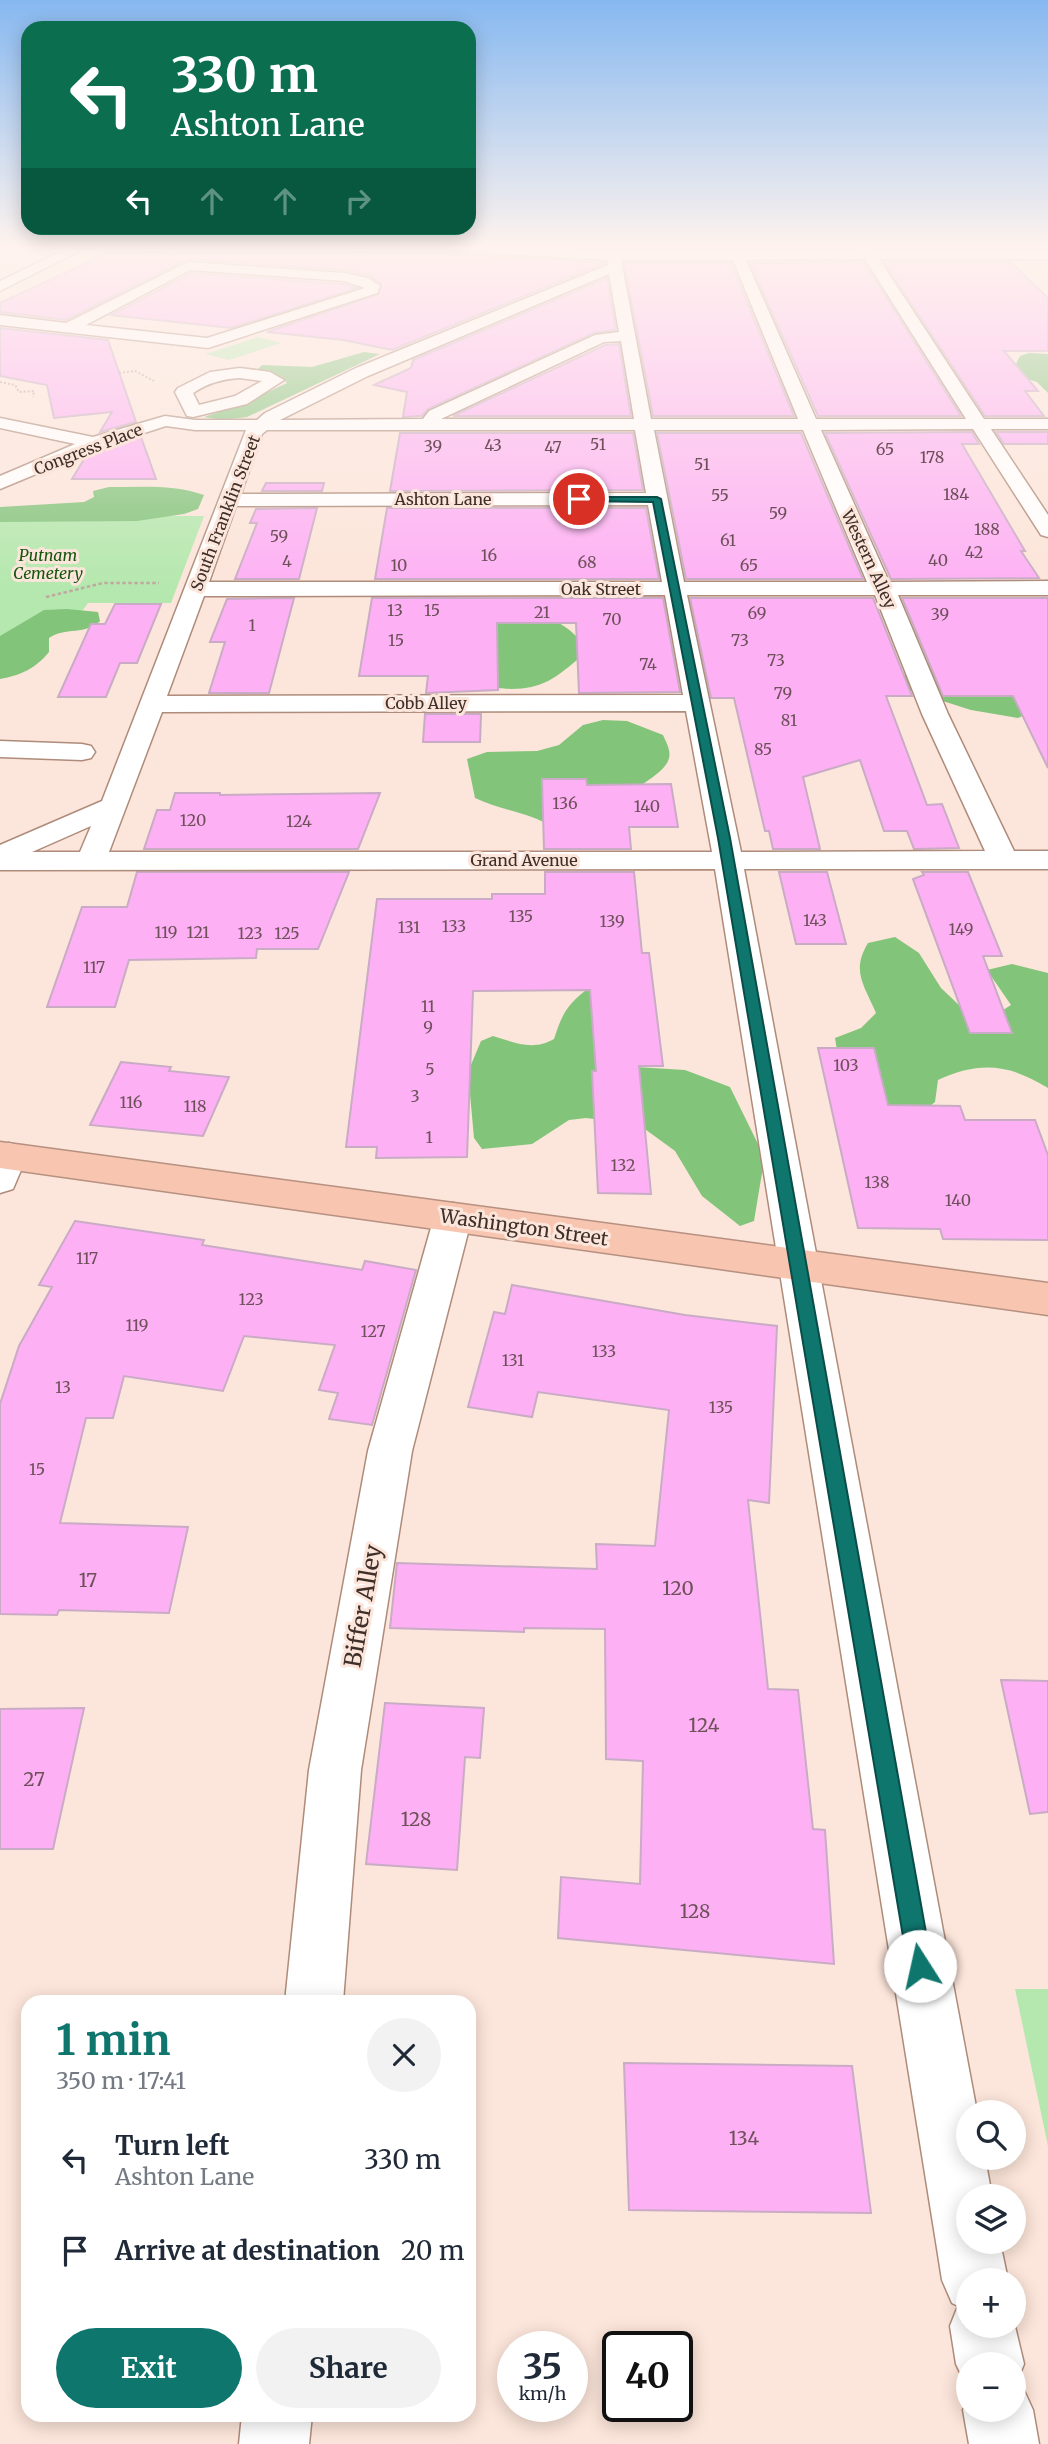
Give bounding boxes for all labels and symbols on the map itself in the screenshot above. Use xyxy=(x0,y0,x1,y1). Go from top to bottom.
street label: Congress Place xyxy=(31,419,145,479)
street label: South Franklin Street xyxy=(186,432,264,594)
house number: 51 xyxy=(590,434,606,454)
house number: 43 xyxy=(484,435,502,455)
house number: 39 xyxy=(424,436,442,456)
house number: 47 xyxy=(544,437,562,457)
house number: 65 xyxy=(876,439,894,459)
house number: 178 xyxy=(920,447,944,467)
house number: 51 xyxy=(694,454,710,474)
pin xyxy=(549,469,609,529)
house number: 184 xyxy=(943,484,969,504)
house number: 55 xyxy=(711,485,729,505)
street label: Ashton Lane xyxy=(394,489,491,509)
house number: 59 xyxy=(769,503,787,523)
street label: Western Alley xyxy=(837,506,901,612)
house number: 188 xyxy=(974,519,1000,539)
house number: 59 xyxy=(270,526,288,546)
house number: 61 xyxy=(720,530,736,550)
house number: 42 xyxy=(965,542,983,562)
park label: Putnam Cemetery xyxy=(13,545,83,583)
house number: 16 xyxy=(481,545,497,565)
house number: 40 xyxy=(928,550,948,570)
house number: 4 xyxy=(282,551,292,571)
house number: 68 xyxy=(577,552,597,572)
house number: 10 xyxy=(391,555,407,575)
house number: 65 xyxy=(740,555,758,575)
street label: Oak Street xyxy=(561,579,642,599)
house number: 13 xyxy=(387,600,403,620)
house number: 15 xyxy=(424,600,440,620)
house number: 21 xyxy=(534,602,550,622)
house number: 69 xyxy=(748,603,766,623)
house number: 39 xyxy=(931,604,949,624)
house number: 70 xyxy=(603,609,622,629)
house number: 1 xyxy=(248,615,256,635)
house number: 15 xyxy=(388,630,404,650)
house number: 73 xyxy=(731,630,749,650)
house number: 73 xyxy=(767,650,785,670)
house number: 74 xyxy=(639,654,657,674)
house number: 79 xyxy=(774,683,792,703)
street label: Cobb Alley xyxy=(385,693,468,713)
house number: 81 xyxy=(781,710,797,730)
house number: 85 xyxy=(754,739,772,759)
house number: 136 xyxy=(552,793,578,813)
house number: 140 xyxy=(634,796,660,816)
house number: 120 xyxy=(180,810,206,830)
house number: 124 xyxy=(286,811,312,831)
street label: Grand Avenue xyxy=(470,850,578,870)
house number: 135 xyxy=(509,906,533,926)
house number: 143 xyxy=(803,910,827,930)
house number: 139 xyxy=(599,911,625,931)
house number: 133 xyxy=(442,916,466,936)
house number: 131 xyxy=(398,917,420,937)
house number: 149 xyxy=(949,919,973,939)
house number: 119 xyxy=(155,922,177,942)
house number: 121 xyxy=(186,922,210,942)
house number: 123 xyxy=(237,923,263,943)
house number: 125 xyxy=(274,923,300,943)
house number: 117 xyxy=(83,957,105,977)
house number: 11 xyxy=(421,996,435,1016)
house number: 9 xyxy=(423,1017,433,1037)
house number: 103 xyxy=(833,1055,859,1075)
house number: 5 xyxy=(425,1059,435,1079)
house number: 3 xyxy=(410,1086,420,1106)
house number: 116 xyxy=(119,1092,143,1112)
house number: 118 xyxy=(183,1096,207,1116)
house number: 1 xyxy=(425,1127,433,1147)
house number: 132 xyxy=(611,1155,635,1175)
house number: 138 xyxy=(864,1172,890,1192)
house number: 140 xyxy=(945,1190,971,1210)
street label: Washington Street xyxy=(437,1203,610,1251)
house number: 117 xyxy=(76,1248,98,1268)
house number: 123 xyxy=(238,1289,264,1309)
house number: 119 xyxy=(126,1315,148,1335)
house number: 127 xyxy=(360,1321,386,1341)
house number: 133 xyxy=(592,1341,616,1361)
house number: 131 xyxy=(502,1350,524,1370)
house number: 13 xyxy=(55,1377,71,1397)
house number: 135 xyxy=(709,1397,733,1417)
house number: 15 xyxy=(29,1459,45,1479)
street label: Biffer Alley xyxy=(337,1542,388,1670)
house number: 17 xyxy=(79,1568,97,1592)
house number: 120 xyxy=(662,1576,694,1600)
house number: 124 xyxy=(689,1713,720,1737)
house number: 27 xyxy=(23,1767,45,1791)
house number: 128 xyxy=(401,1807,431,1831)
house number: 128 xyxy=(680,1899,710,1923)
position arrow xyxy=(883,1929,957,2003)
house number: 134 xyxy=(729,2126,759,2150)
speed limit sign: 40 xyxy=(602,2331,693,2422)

